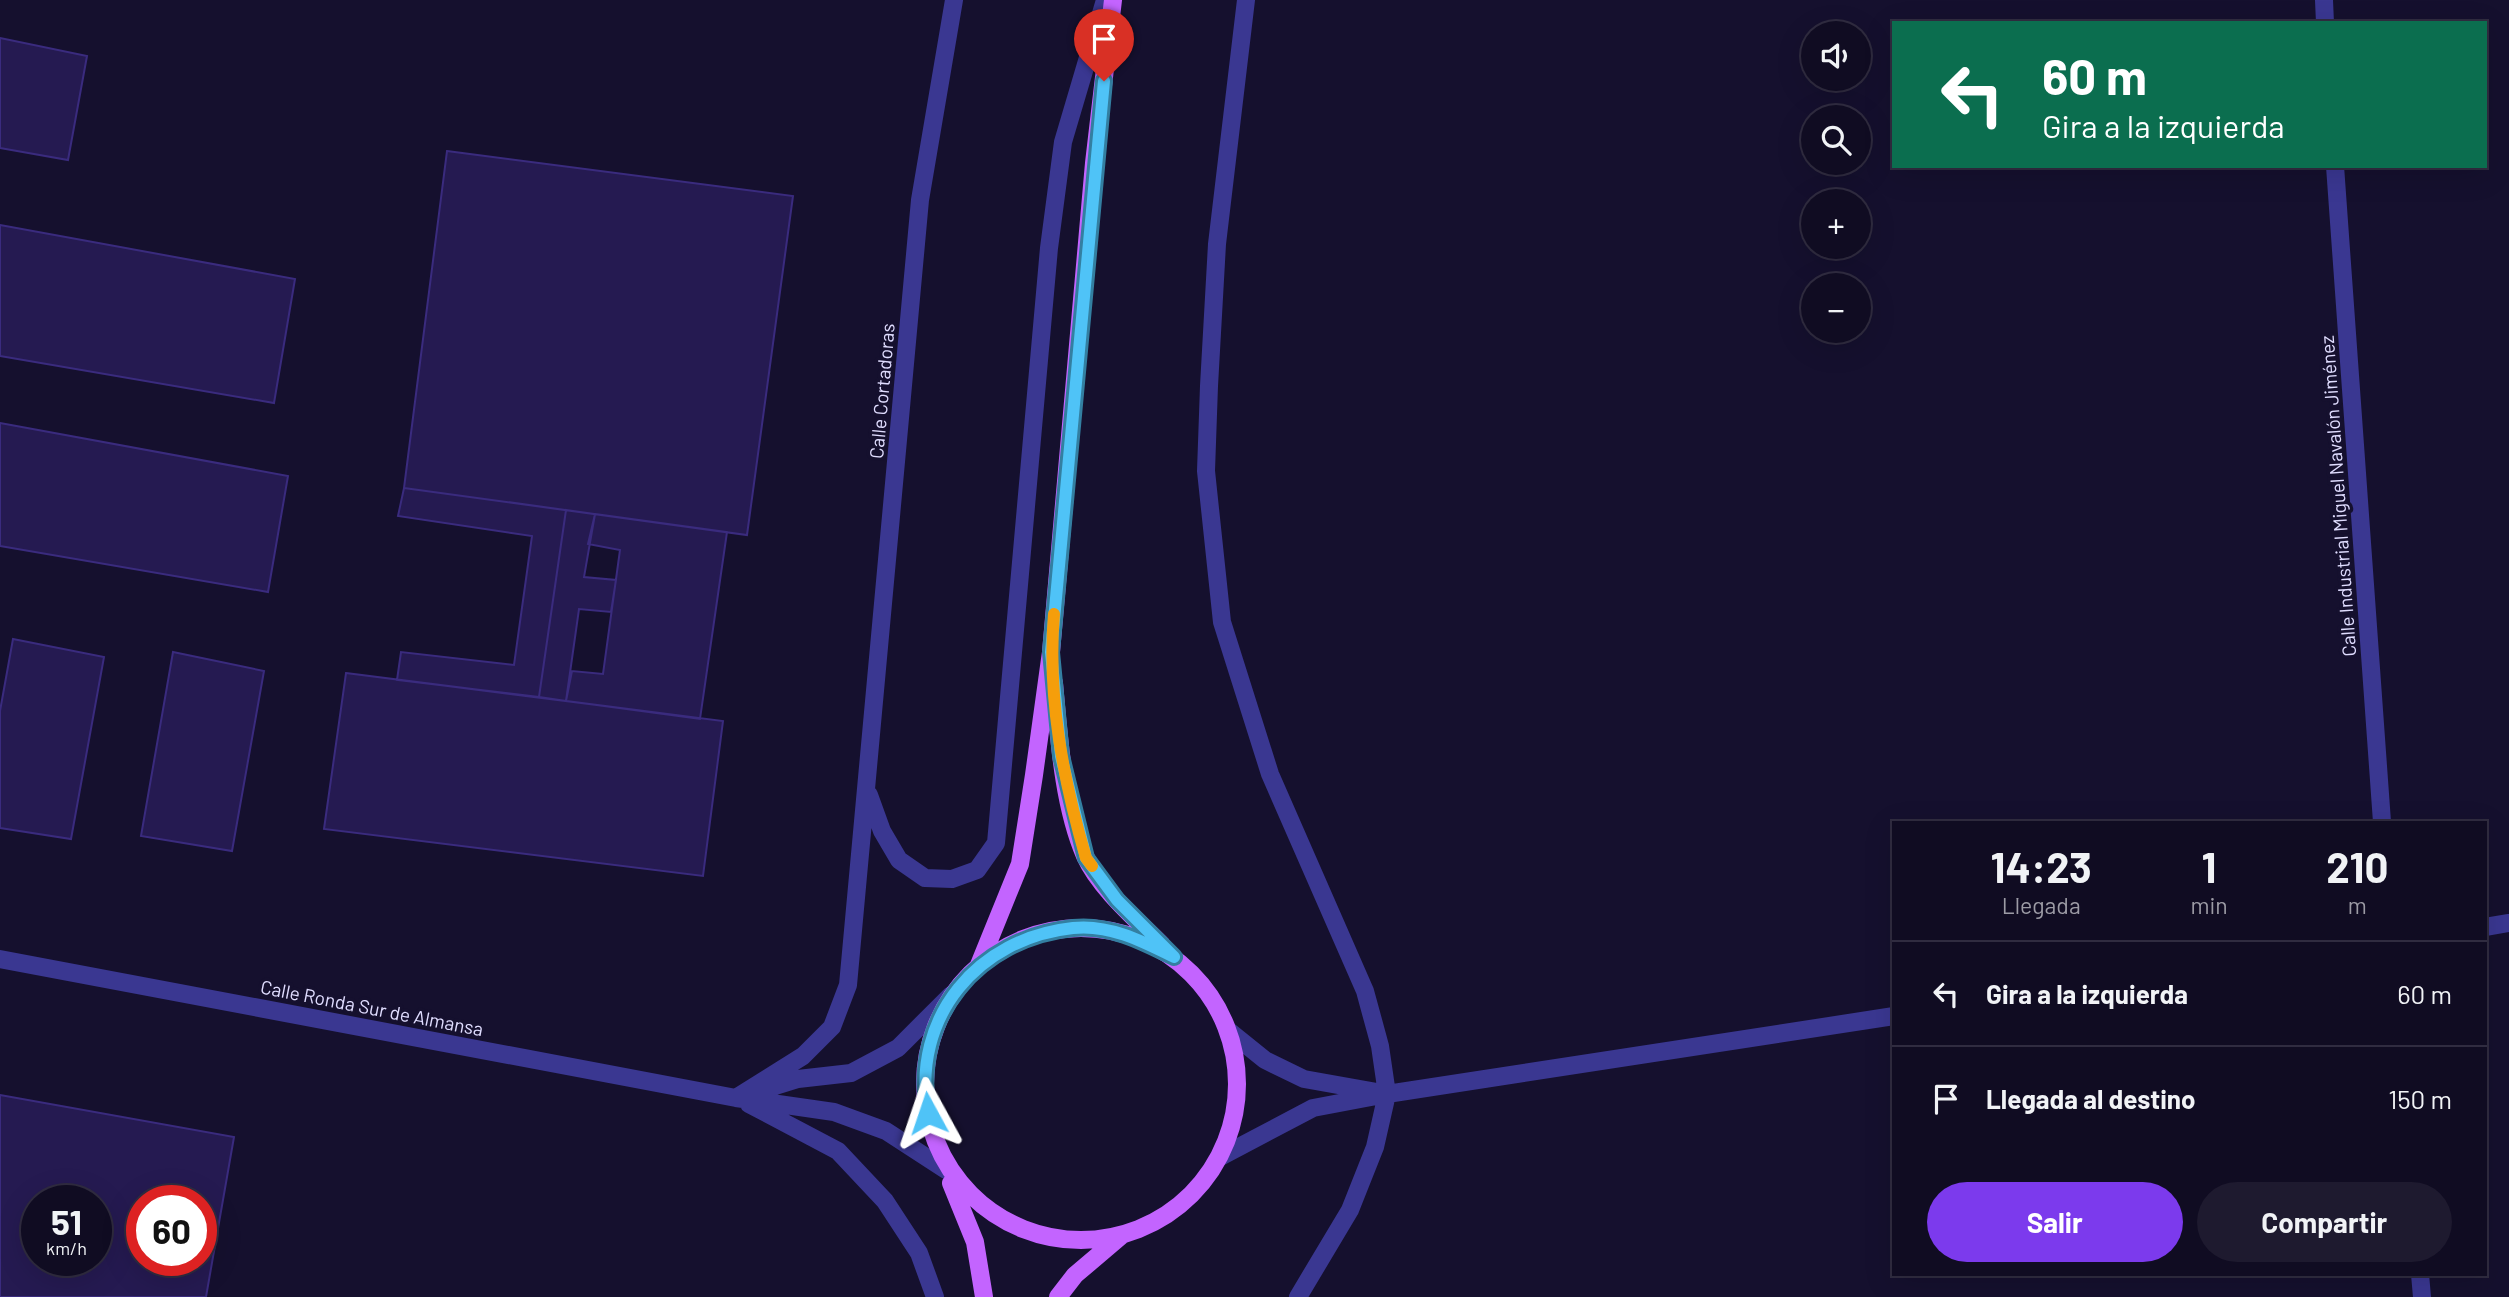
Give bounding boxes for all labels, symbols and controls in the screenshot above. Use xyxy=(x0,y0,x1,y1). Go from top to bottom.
pin xyxy=(1074,9,1134,81)
icon: arrive xyxy=(1085,20,1123,58)
map controls xyxy=(1801,21,1871,343)
button: sound xyxy=(1801,21,1871,91)
text: 60 m xyxy=(2042,46,2147,105)
icon: left xyxy=(1927,49,2018,140)
button: search xyxy=(1801,105,1871,175)
text: Gira a la izquierda xyxy=(2042,106,2285,144)
button: + xyxy=(1801,189,1871,259)
button: − xyxy=(1801,273,1871,343)
street label: Calle Cortadoras xyxy=(864,322,899,460)
street label: Calle Industrial Miguel Navalón Jiménez xyxy=(2315,335,2360,657)
text: 14:23 xyxy=(1991,841,2092,891)
text: 1 xyxy=(2202,841,2216,891)
text: 210 xyxy=(2326,841,2388,891)
text: Llegada xyxy=(2002,891,2081,919)
text: min xyxy=(2190,891,2228,919)
text: m xyxy=(2348,891,2367,919)
street label: Calle Ronda Sur de Almansa xyxy=(259,975,485,1040)
icon: left xyxy=(1927,975,1965,1013)
text: Gira a la izquierda xyxy=(1986,978,2188,1009)
text: 60 m xyxy=(2397,978,2452,1009)
position arrow xyxy=(891,1076,965,1150)
icon: arrive xyxy=(1927,1080,1965,1118)
text: Llegada al destino xyxy=(1986,1083,2195,1114)
text: 150 m xyxy=(2388,1083,2452,1114)
button: Salir xyxy=(1927,1182,2183,1262)
button: Compartir xyxy=(2197,1182,2452,1262)
speed limit sign: 60 xyxy=(126,1185,217,1276)
text: 51 xyxy=(51,1200,82,1242)
text: km/h xyxy=(46,1237,87,1259)

